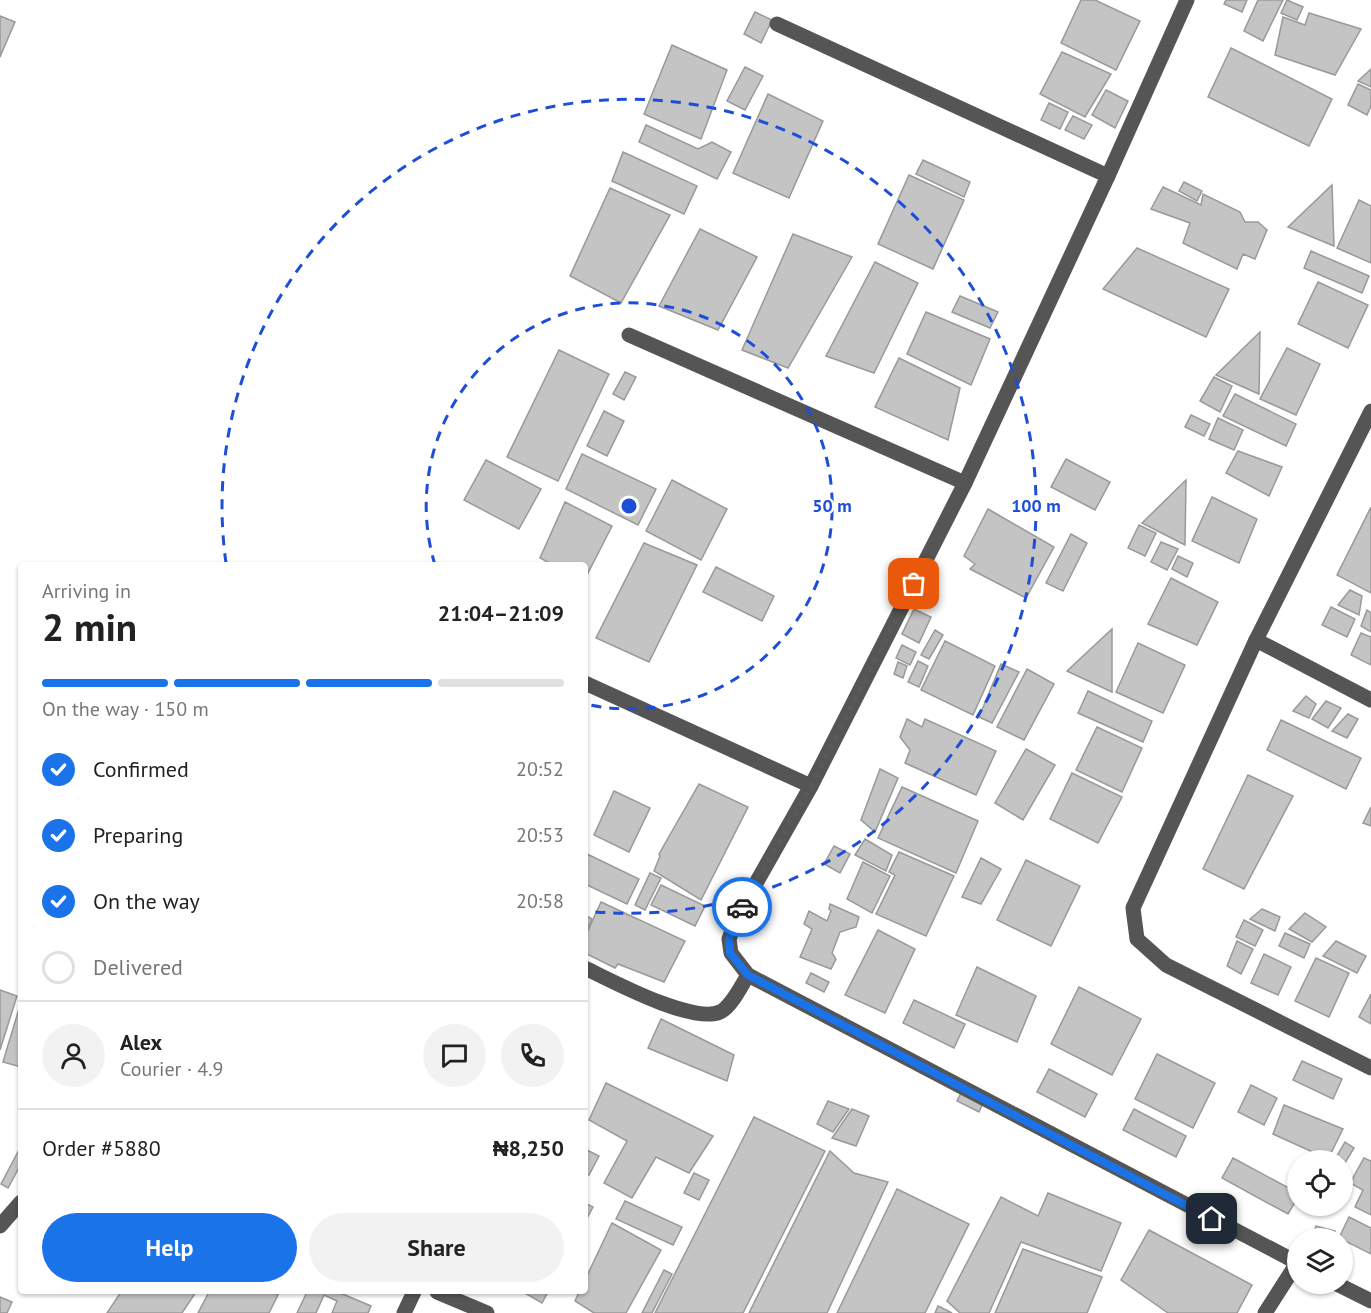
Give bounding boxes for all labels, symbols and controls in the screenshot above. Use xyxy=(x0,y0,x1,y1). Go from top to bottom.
text: 50 m xyxy=(812,494,852,517)
text: 100 m xyxy=(1011,494,1061,517)
centre of rings xyxy=(619,496,639,516)
pin xyxy=(888,558,939,609)
icon: bag xyxy=(897,567,930,600)
text: Arriving in xyxy=(42,578,131,604)
text: 21:04–21:09 xyxy=(438,599,564,627)
text: 2 min xyxy=(42,601,137,652)
text: On the way · 150 m xyxy=(42,696,209,722)
icon: check xyxy=(42,753,75,786)
text: Confirmed xyxy=(93,755,189,783)
text: 20:52 xyxy=(516,756,564,782)
icon: check xyxy=(42,819,75,852)
text: Preparing xyxy=(93,821,183,849)
text: 20:53 xyxy=(516,822,564,848)
courier xyxy=(712,877,772,937)
icon: check xyxy=(42,885,75,918)
text: On the way xyxy=(93,887,200,915)
text: 20:58 xyxy=(516,888,564,914)
icon: car xyxy=(726,891,759,924)
text: Delivered xyxy=(93,953,183,981)
button: person xyxy=(42,1024,105,1087)
button: chat xyxy=(423,1024,486,1087)
button: phone xyxy=(501,1024,564,1087)
text: Alex xyxy=(120,1028,162,1056)
text: Courier · 4.9 xyxy=(120,1056,223,1082)
text: Order #5880 xyxy=(42,1134,161,1162)
text: ₦8,250 xyxy=(493,1134,564,1162)
map controls xyxy=(1287,1150,1353,1294)
button: locate xyxy=(1287,1150,1353,1216)
pin xyxy=(1186,1193,1237,1244)
icon: home xyxy=(1195,1202,1228,1235)
button: Help xyxy=(42,1213,297,1282)
button: Share xyxy=(309,1213,564,1282)
button: layers xyxy=(1287,1228,1353,1294)

